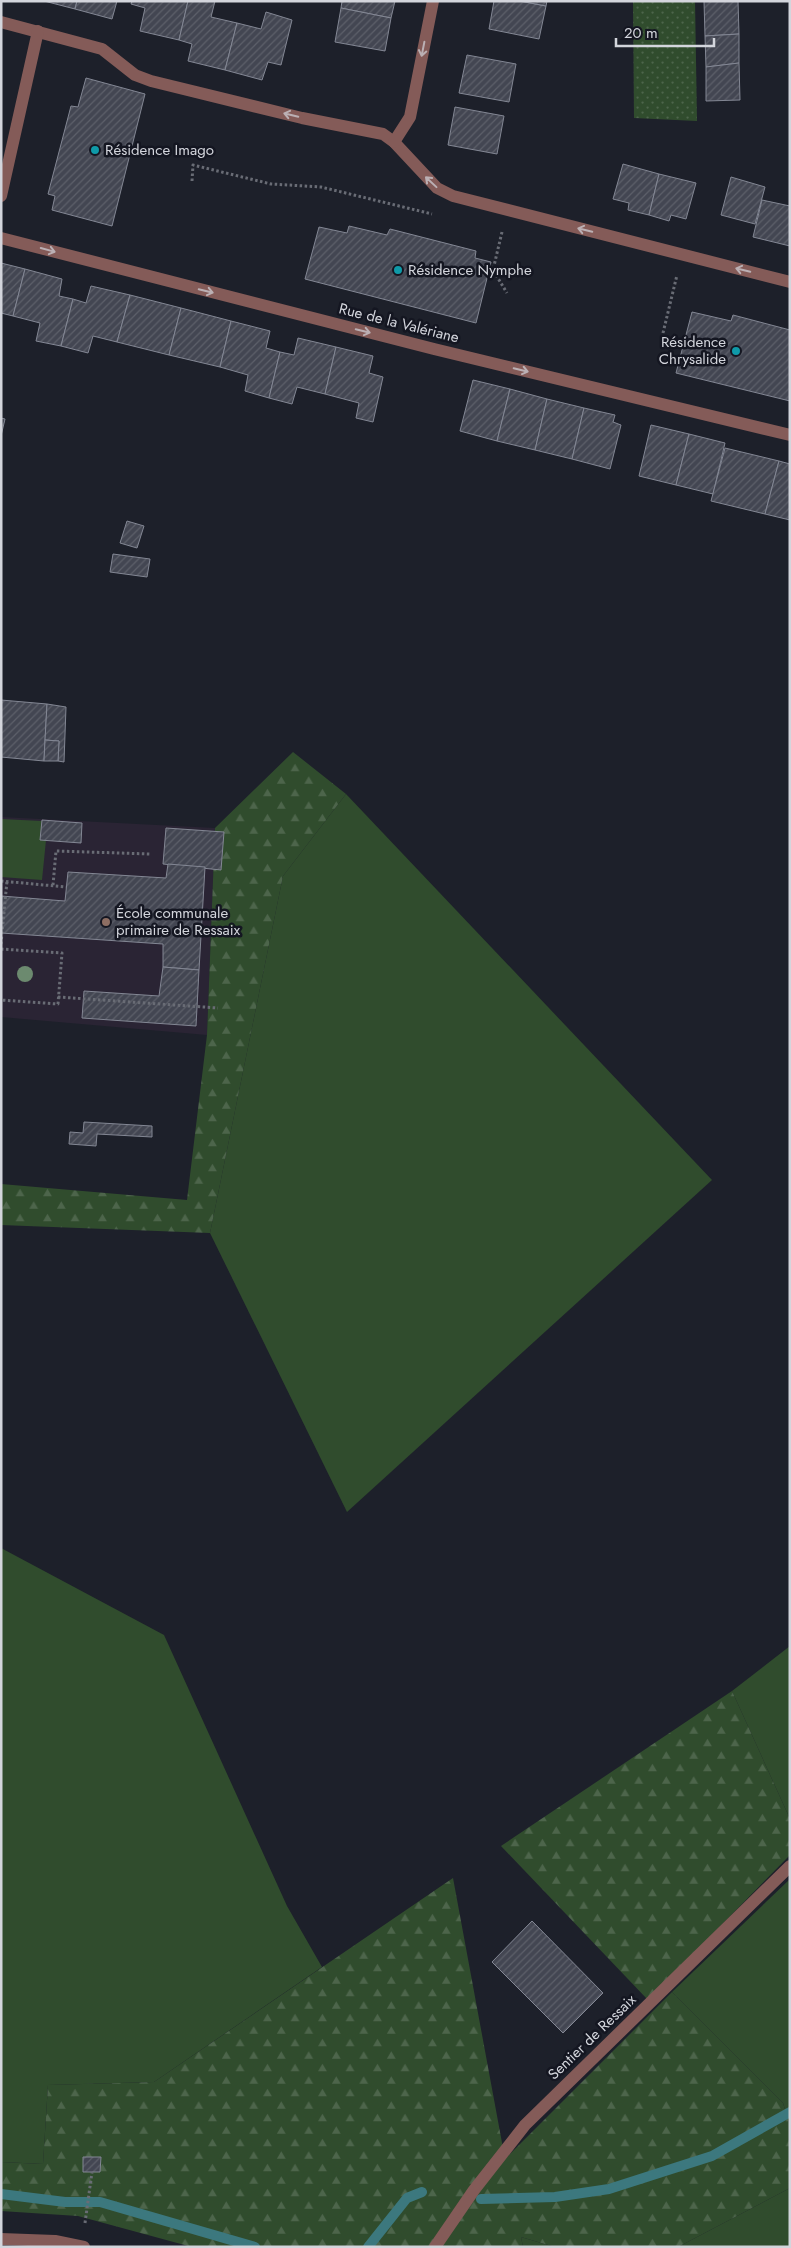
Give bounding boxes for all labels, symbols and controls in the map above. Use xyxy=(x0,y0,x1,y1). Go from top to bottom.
scale bar xyxy=(616,15,714,47)
text: 20 m xyxy=(624,22,658,44)
one-way arrow xyxy=(418,41,428,57)
one-way arrow xyxy=(283,110,299,119)
place label: Résidence Imago xyxy=(105,139,214,161)
marker: Résidence Imago xyxy=(89,144,101,156)
one-way arrow xyxy=(425,176,438,188)
one-way arrow xyxy=(578,225,594,234)
one-way arrow xyxy=(40,246,56,255)
place label: Résidence Nymphe xyxy=(408,259,532,281)
marker: Résidence Nymphe xyxy=(392,264,404,276)
one-way arrow xyxy=(735,265,751,274)
one-way arrow xyxy=(197,287,213,296)
street label: Rue de la Valériane xyxy=(337,297,462,349)
one-way arrow xyxy=(355,327,371,336)
place label: Résidence Chrysalide xyxy=(659,331,726,370)
marker: Résidence Chrysalide xyxy=(730,345,742,357)
one-way arrow xyxy=(513,366,529,375)
place label: École communale primaire de Ressaix xyxy=(116,902,241,941)
marker: École communale primaire de Ressaix xyxy=(100,916,112,928)
street label: Sentier de Ressaix xyxy=(543,1989,642,2085)

